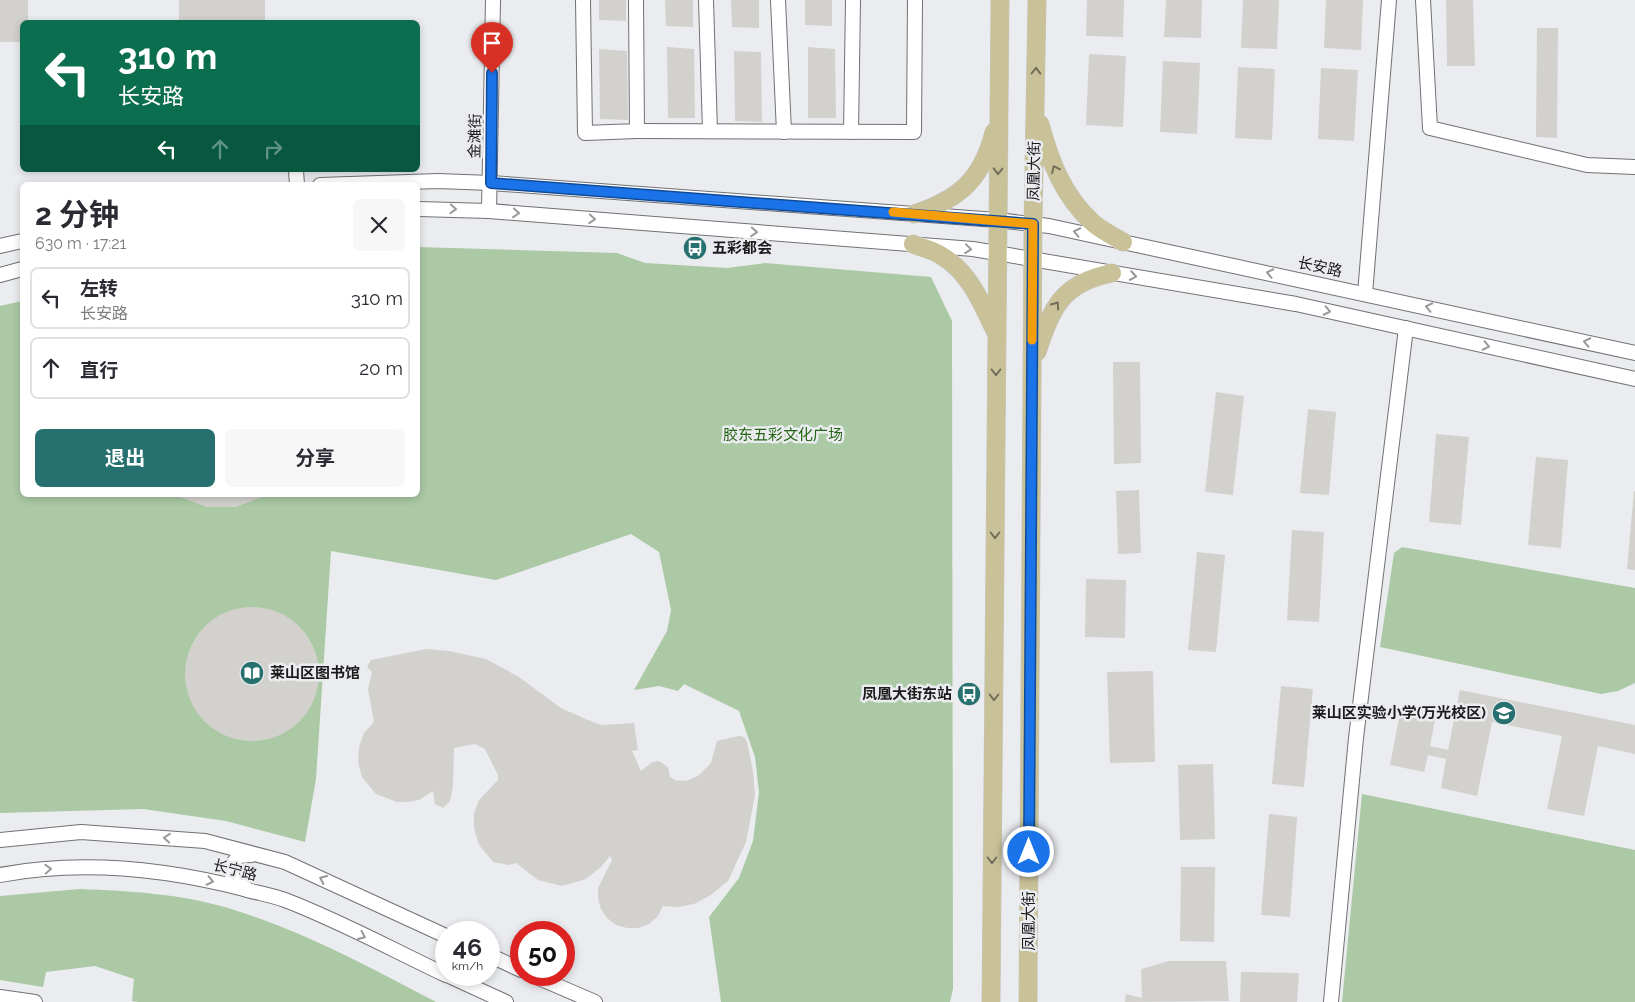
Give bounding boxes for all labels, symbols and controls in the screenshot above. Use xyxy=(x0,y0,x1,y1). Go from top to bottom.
pin xyxy=(471,22,513,73)
icon: arrive xyxy=(478,29,506,57)
text: 310 m xyxy=(118,36,217,77)
icon: left xyxy=(35,40,100,105)
one-way arrow xyxy=(1031,66,1041,74)
text: 长安路 xyxy=(118,83,184,109)
street label: 金滩街 xyxy=(466,113,484,159)
icon: left xyxy=(153,135,181,163)
icon: ahead xyxy=(206,135,234,163)
icon: right xyxy=(259,135,287,163)
street label: 凤凰大街 xyxy=(1024,141,1044,201)
one-way arrow xyxy=(1052,166,1062,175)
one-way arrow xyxy=(993,168,1003,175)
text: 2 分钟 xyxy=(35,197,119,232)
button: close xyxy=(353,199,405,251)
one-way arrow xyxy=(450,204,458,215)
one-way arrow xyxy=(512,208,520,219)
one-way arrow xyxy=(588,214,596,225)
one-way arrow xyxy=(750,226,758,237)
one-way arrow xyxy=(1072,227,1081,238)
text: 630 m · 17:21 xyxy=(35,234,126,253)
bus stop icon: 五彩都会 xyxy=(682,235,708,261)
place label: 五彩都会 xyxy=(712,239,772,257)
one-way arrow xyxy=(965,243,973,254)
street label: 长安路 xyxy=(1296,254,1344,280)
one-way arrow xyxy=(1265,268,1274,279)
one-way arrow xyxy=(1128,271,1137,281)
text: 左转 xyxy=(80,277,118,299)
icon: left xyxy=(37,284,65,312)
text: 310 m xyxy=(351,287,403,309)
one-way arrow xyxy=(1050,301,1059,311)
one-way arrow xyxy=(1424,302,1433,313)
text: 长安路 xyxy=(80,304,128,323)
one-way arrow xyxy=(1323,305,1332,316)
one-way arrow xyxy=(1583,337,1592,348)
one-way arrow xyxy=(1481,340,1490,351)
icon: ahead xyxy=(37,354,65,382)
text: 20 m xyxy=(359,357,403,379)
text: 直行 xyxy=(80,359,118,381)
one-way arrow xyxy=(991,368,1001,376)
park label: 胶东五彩文化广场 xyxy=(723,426,843,444)
button: 退出 xyxy=(35,429,215,487)
button: 分享 xyxy=(225,429,405,487)
one-way arrow xyxy=(990,531,1000,539)
library icon: 莱山区图书馆 xyxy=(239,660,265,686)
place label: 莱山区图书馆 xyxy=(270,664,360,682)
bus stop icon: 凤凰大街东站 xyxy=(956,681,982,707)
place label: 凤凰大街东站 xyxy=(862,685,952,703)
one-way arrow xyxy=(988,693,999,701)
school or university icon: 莱山区实验小学(万光校区) xyxy=(1491,700,1517,726)
place label: 莱山区实验小学(万光校区) xyxy=(1312,704,1486,722)
position arrow xyxy=(1002,825,1054,877)
one-way arrow xyxy=(162,833,170,844)
street label: 长宁路 xyxy=(211,856,259,884)
one-way arrow xyxy=(987,856,997,864)
one-way arrow xyxy=(45,864,53,874)
one-way arrow xyxy=(205,875,214,886)
one-way arrow xyxy=(319,875,328,885)
street label: 凤凰大街 xyxy=(1020,891,1038,951)
speed limit sign: 50 xyxy=(510,921,575,986)
one-way arrow xyxy=(357,929,366,940)
text: 46 xyxy=(453,932,482,962)
text: km/h xyxy=(452,959,483,973)

